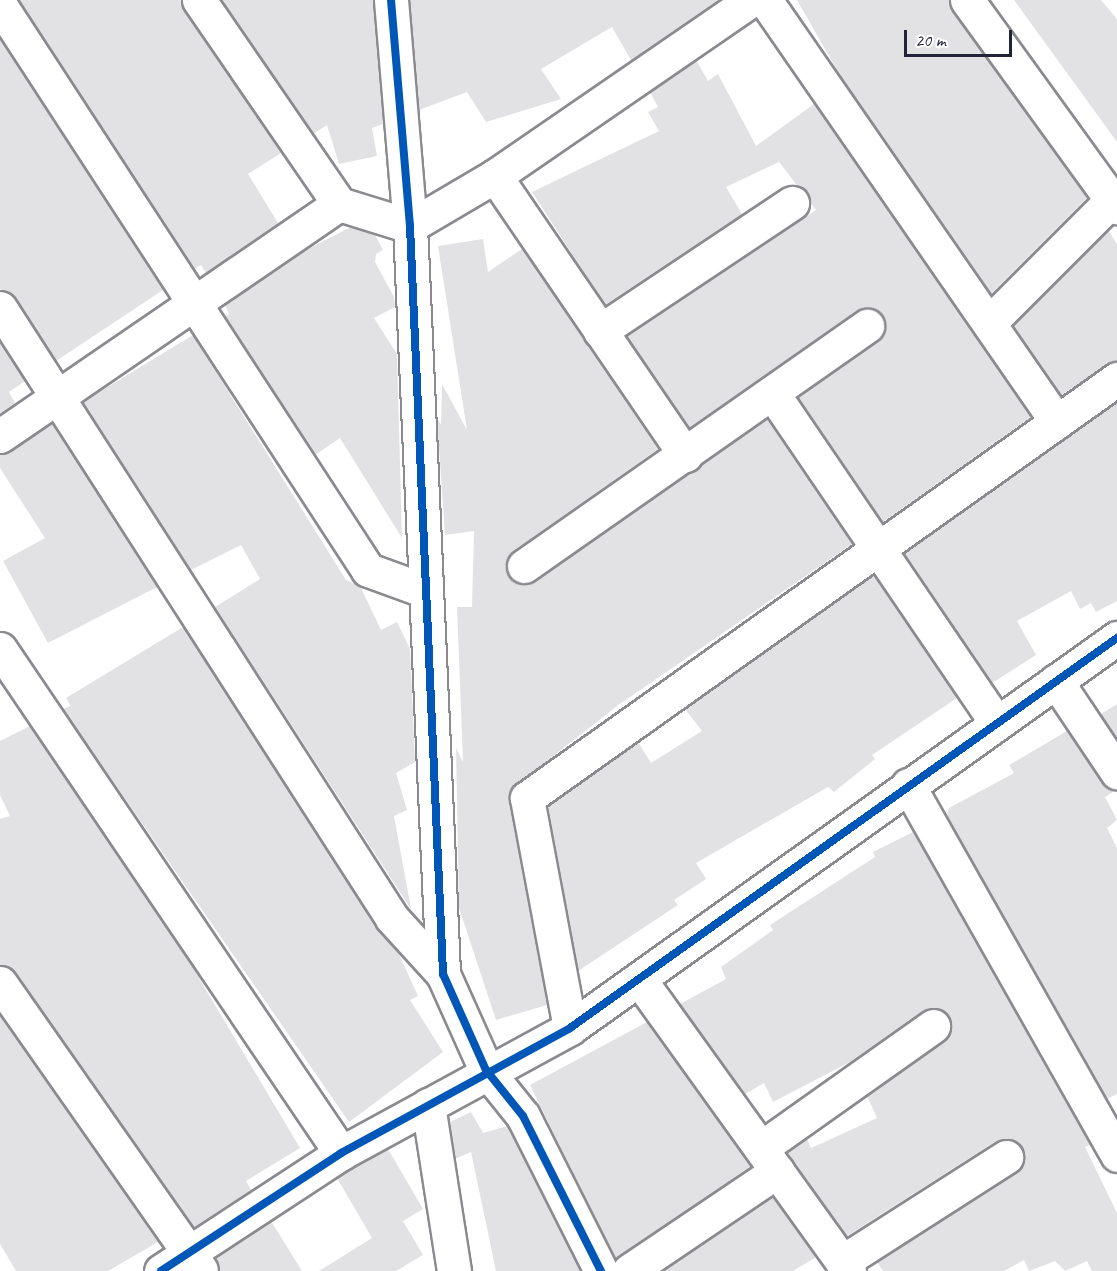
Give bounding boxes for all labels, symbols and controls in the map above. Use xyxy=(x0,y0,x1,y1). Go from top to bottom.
scale bar xyxy=(907,18,1015,56)
text: 20 m xyxy=(915,29,946,51)

